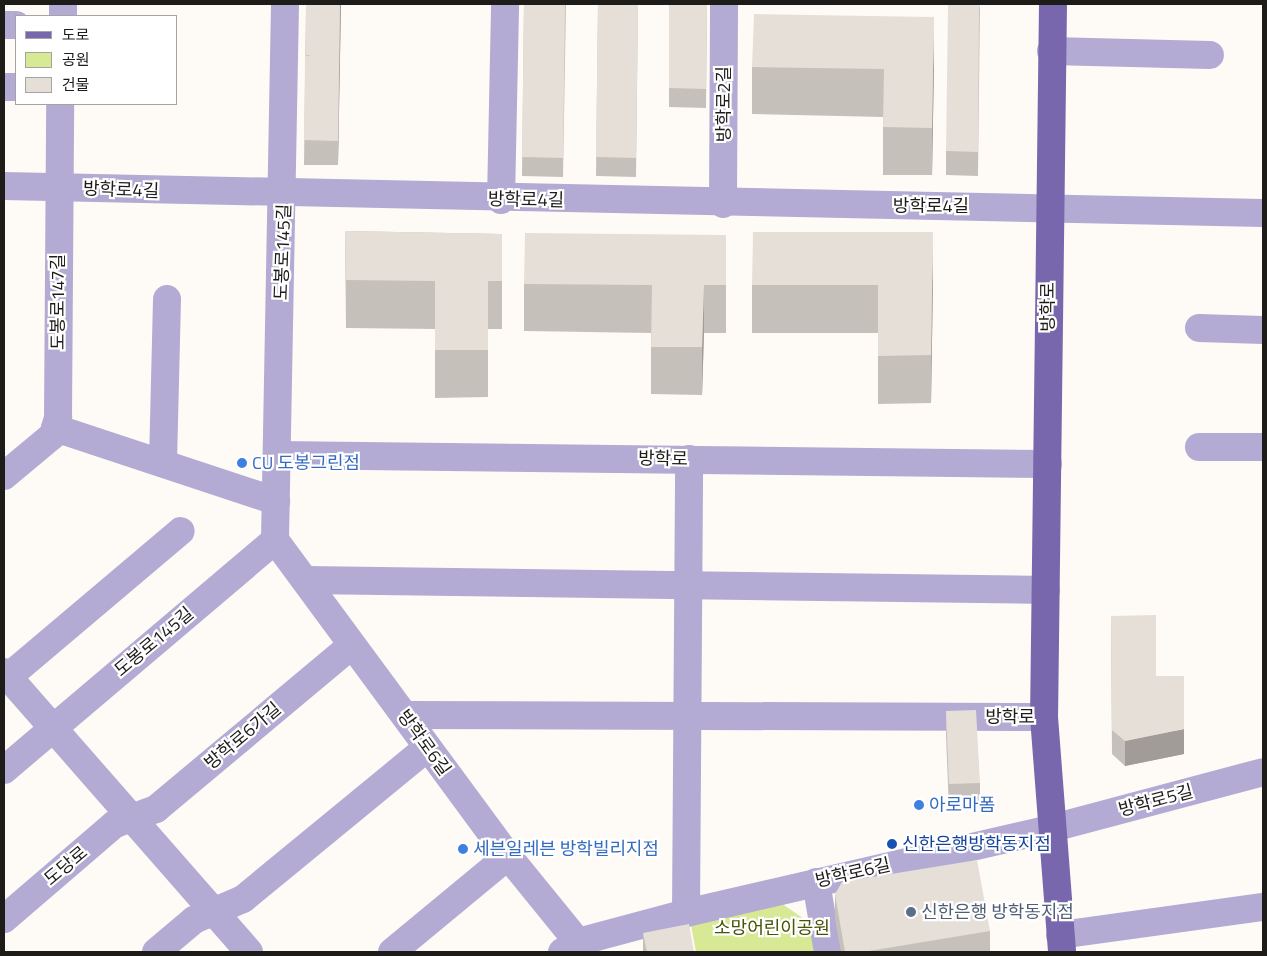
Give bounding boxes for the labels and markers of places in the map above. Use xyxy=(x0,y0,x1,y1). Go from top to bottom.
place label: CU 도봉그린점 xyxy=(252,452,360,474)
marker: CU 도봉그린점 xyxy=(236,457,248,469)
place label: 아로마폼 xyxy=(929,794,995,816)
marker: 아로마폼 xyxy=(913,799,925,811)
place label: 신한은행방학동지점 xyxy=(902,833,1051,855)
place label: 세븐일레븐 방학빌리지점 xyxy=(473,838,659,860)
marker: 신한은행방학동지점 xyxy=(886,838,898,850)
marker: 세븐일레븐 방학빌리지점 xyxy=(457,843,469,855)
place label: 신한은행 방학동지점 xyxy=(921,901,1074,923)
marker: 신한은행 방학동지점 xyxy=(905,906,917,918)

